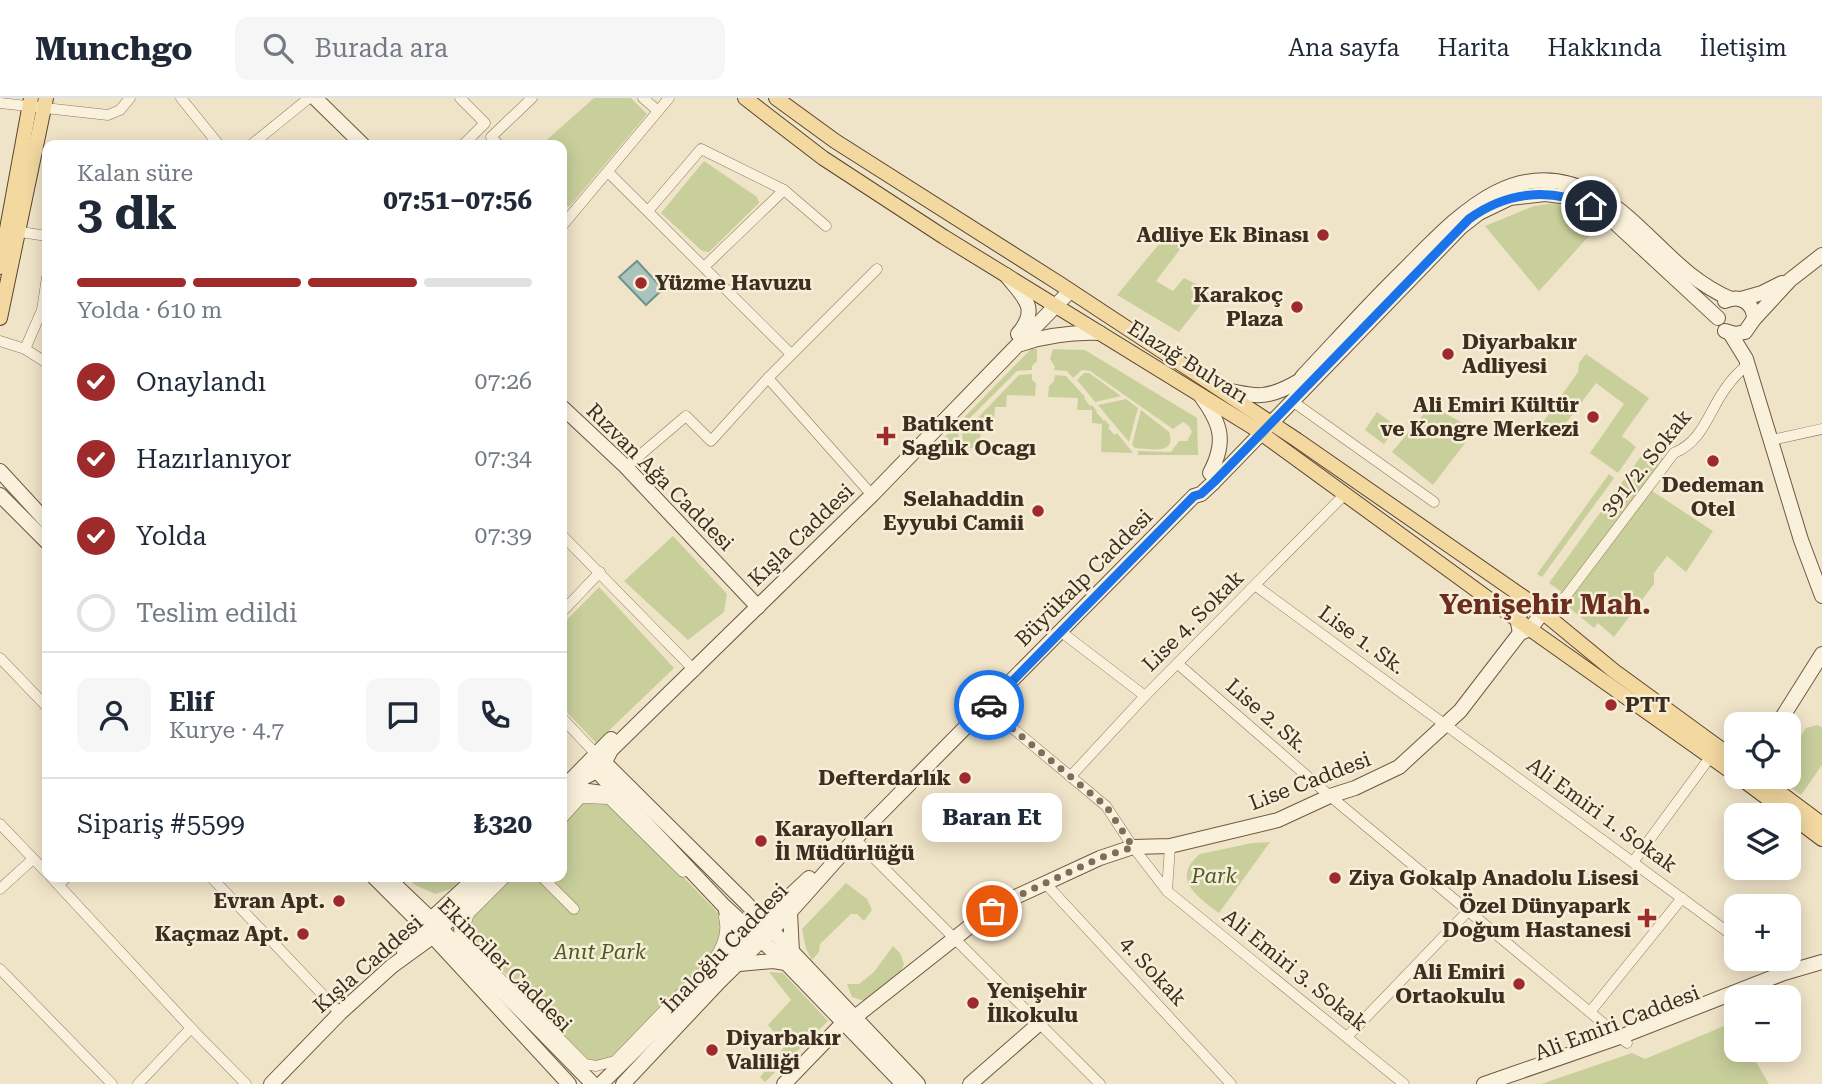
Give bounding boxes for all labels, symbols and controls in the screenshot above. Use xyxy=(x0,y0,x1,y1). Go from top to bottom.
search box xyxy=(235,17,725,80)
text: Munchgo xyxy=(35,29,193,68)
icon: search xyxy=(259,29,297,67)
text: Burada ara xyxy=(315,33,448,63)
text: Ana sayfa xyxy=(1288,34,1399,62)
text: Harita xyxy=(1437,34,1510,62)
text: Hakkında xyxy=(1548,34,1662,62)
text: İletişim xyxy=(1700,34,1787,62)
text: Kalan süre xyxy=(77,160,193,187)
pin xyxy=(1561,176,1621,236)
text: 07:51–07:56 xyxy=(383,185,532,215)
text: 3 dk xyxy=(77,186,177,240)
icon: home xyxy=(1572,187,1610,225)
place label: Adliye Ek Binası xyxy=(1136,223,1309,247)
marker: Adliye Ek Binası xyxy=(1315,227,1331,243)
place label: Yüzme Havuzu xyxy=(655,271,812,295)
marker: Yüzme Havuzu xyxy=(633,275,649,291)
place label: Karakoç Plaza xyxy=(1193,283,1284,331)
text: Yolda · 610 m xyxy=(77,297,222,324)
marker: Karakoç Plaza xyxy=(1289,299,1305,315)
street label: Elazığ Bulvarı xyxy=(1124,316,1253,409)
place label: Diyarbakır Adliyesi xyxy=(1462,330,1578,378)
marker: Diyarbakır Adliyesi xyxy=(1440,346,1456,362)
icon: check xyxy=(77,363,115,401)
text: Onaylandı xyxy=(136,367,266,397)
text: 07:26 xyxy=(475,368,532,395)
place label: Ali Emiri Kültür ve Kongre Merkezi xyxy=(1380,393,1579,441)
street label: Rızvan Ağa Caddesi xyxy=(582,399,739,556)
street label: 391/2. Sokak xyxy=(1596,405,1696,521)
marker: Ali Emiri Kültür ve Kongre Merkezi xyxy=(1585,409,1601,425)
place label: Batıkent Saglık Ocagı xyxy=(902,412,1036,460)
marker: Batıkent Saglık Ocagı xyxy=(876,426,896,446)
icon: check xyxy=(77,440,115,478)
text: Hazırlanıyor xyxy=(136,444,291,474)
text: 07:34 xyxy=(475,445,532,472)
marker: Dedeman Otel xyxy=(1705,453,1721,469)
place label: Dedeman Otel xyxy=(1662,473,1764,521)
street label: Kışla Caddesi xyxy=(744,479,859,591)
place label: Selahaddin Eyyubi Camii xyxy=(883,487,1024,535)
marker: Selahaddin Eyyubi Camii xyxy=(1030,503,1046,519)
street label: Büyükalp Caddesi xyxy=(1011,504,1158,651)
icon: check xyxy=(77,517,115,555)
text: Yolda xyxy=(136,521,207,551)
text: 07:39 xyxy=(475,522,532,549)
street label: Lise 4. Sokak xyxy=(1138,566,1248,676)
district label: Yenişehir Mah. xyxy=(1439,588,1651,621)
text: Teslim edildi xyxy=(136,598,297,628)
street label: Lise 1. Sk. xyxy=(1314,601,1410,679)
courier xyxy=(954,670,1024,740)
street label: Lise 2. Sk. xyxy=(1221,674,1313,758)
button: person xyxy=(77,678,151,752)
button: chat xyxy=(366,678,440,752)
button: phone xyxy=(458,678,532,752)
icon: car xyxy=(970,686,1008,724)
text: Elif xyxy=(169,687,214,717)
place label: PTT xyxy=(1625,693,1670,717)
marker: PTT xyxy=(1603,697,1619,713)
map controls xyxy=(1724,712,1801,1062)
button: locate xyxy=(1724,712,1801,789)
text: Kurye · 4.7 xyxy=(169,717,284,744)
street label: Lise Caddesi xyxy=(1246,747,1374,815)
street label: Ali Emiri 1. Sokak xyxy=(1522,753,1682,877)
place label: Defterdarlık xyxy=(818,766,951,790)
marker: Defterdarlık xyxy=(957,770,973,786)
callout: Baran Et xyxy=(922,792,1062,841)
button: layers xyxy=(1724,803,1801,880)
text: Baran Et xyxy=(942,804,1042,831)
text: Sipariş #5599 xyxy=(77,809,245,839)
text: ₺320 xyxy=(474,809,532,839)
place label: Karayolları İl Müdürlüğü xyxy=(775,817,915,865)
marker: Karayolları İl Müdürlüğü xyxy=(753,833,769,849)
park label: Park xyxy=(1190,864,1237,888)
place label: Ziya Gokalp Anadolu Lisesi xyxy=(1349,866,1639,890)
marker: Ziya Gokalp Anadolu Lisesi xyxy=(1327,870,1343,886)
street label: İnaloğlu Caddesi xyxy=(657,878,793,1018)
pin xyxy=(962,881,1022,941)
place label: Evran Apt. xyxy=(214,889,325,913)
icon: bag xyxy=(973,892,1011,930)
marker: Evran Apt. xyxy=(331,893,347,909)
street label: Ekinciler Caddesi xyxy=(433,893,577,1037)
place label: Özel Dünyapark Doğum Hastanesi xyxy=(1442,893,1632,942)
button: + xyxy=(1724,894,1801,971)
street label: Ali Emiri 3. Sokak xyxy=(1218,904,1372,1036)
marker: Özel Dünyapark Doğum Hastanesi xyxy=(1637,908,1657,928)
street label: Kışla Caddesi xyxy=(309,910,428,1018)
place label: Kaçmaz Apt. xyxy=(155,922,289,946)
marker: Kaçmaz Apt. xyxy=(295,926,311,942)
street label: 4. Sokak xyxy=(1115,931,1191,1011)
park label: Anıt Park xyxy=(552,940,647,964)
place label: Ali Emiri Ortaokulu xyxy=(1395,960,1505,1008)
marker: Ali Emiri Ortaokulu xyxy=(1511,976,1527,992)
place label: Yenişehir İlkokulu xyxy=(987,979,1087,1027)
street label: Ali Emiri Caddesi xyxy=(1531,980,1703,1066)
button: − xyxy=(1724,985,1801,1062)
marker: Yenişehir İlkokulu xyxy=(965,995,981,1011)
place label: Diyarbakır Valiliği xyxy=(726,1026,842,1074)
marker: Diyarbakır Valiliği xyxy=(704,1042,720,1058)

